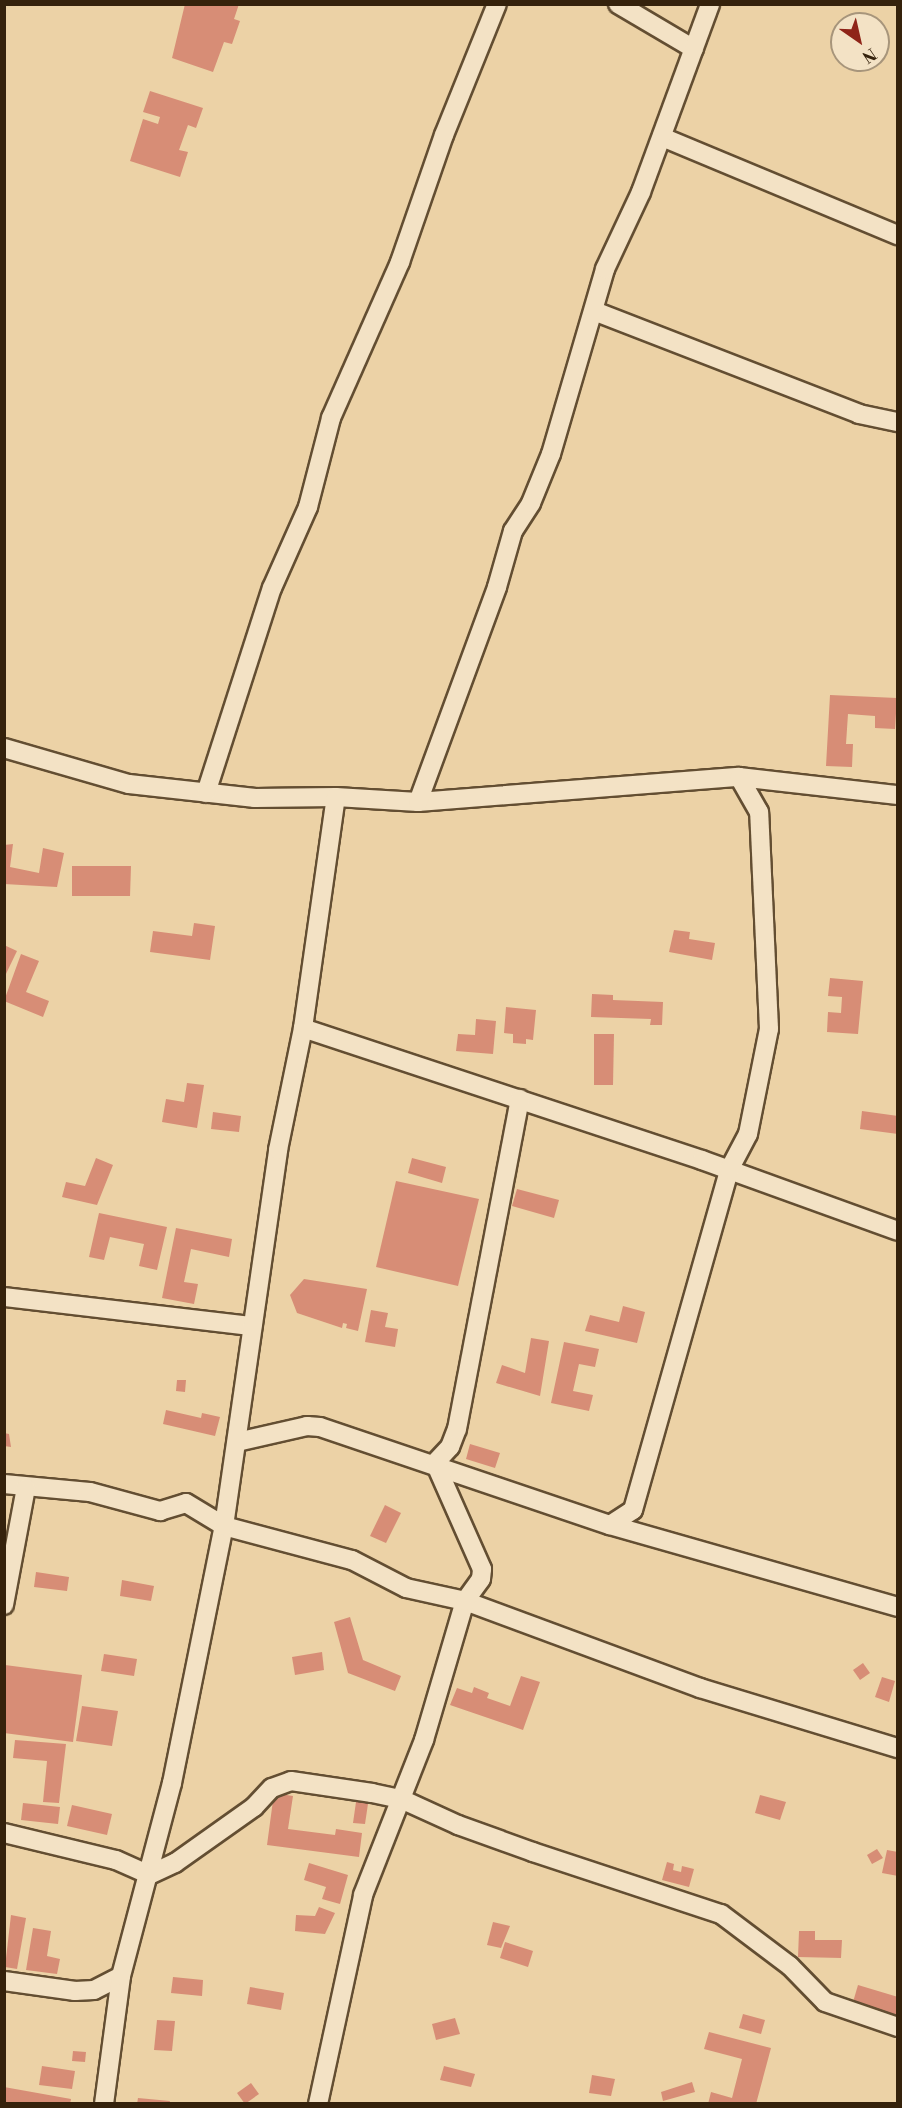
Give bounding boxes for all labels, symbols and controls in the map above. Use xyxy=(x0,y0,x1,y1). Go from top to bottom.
north arrow xyxy=(830,12,890,72)
text: N xyxy=(858,43,880,67)

